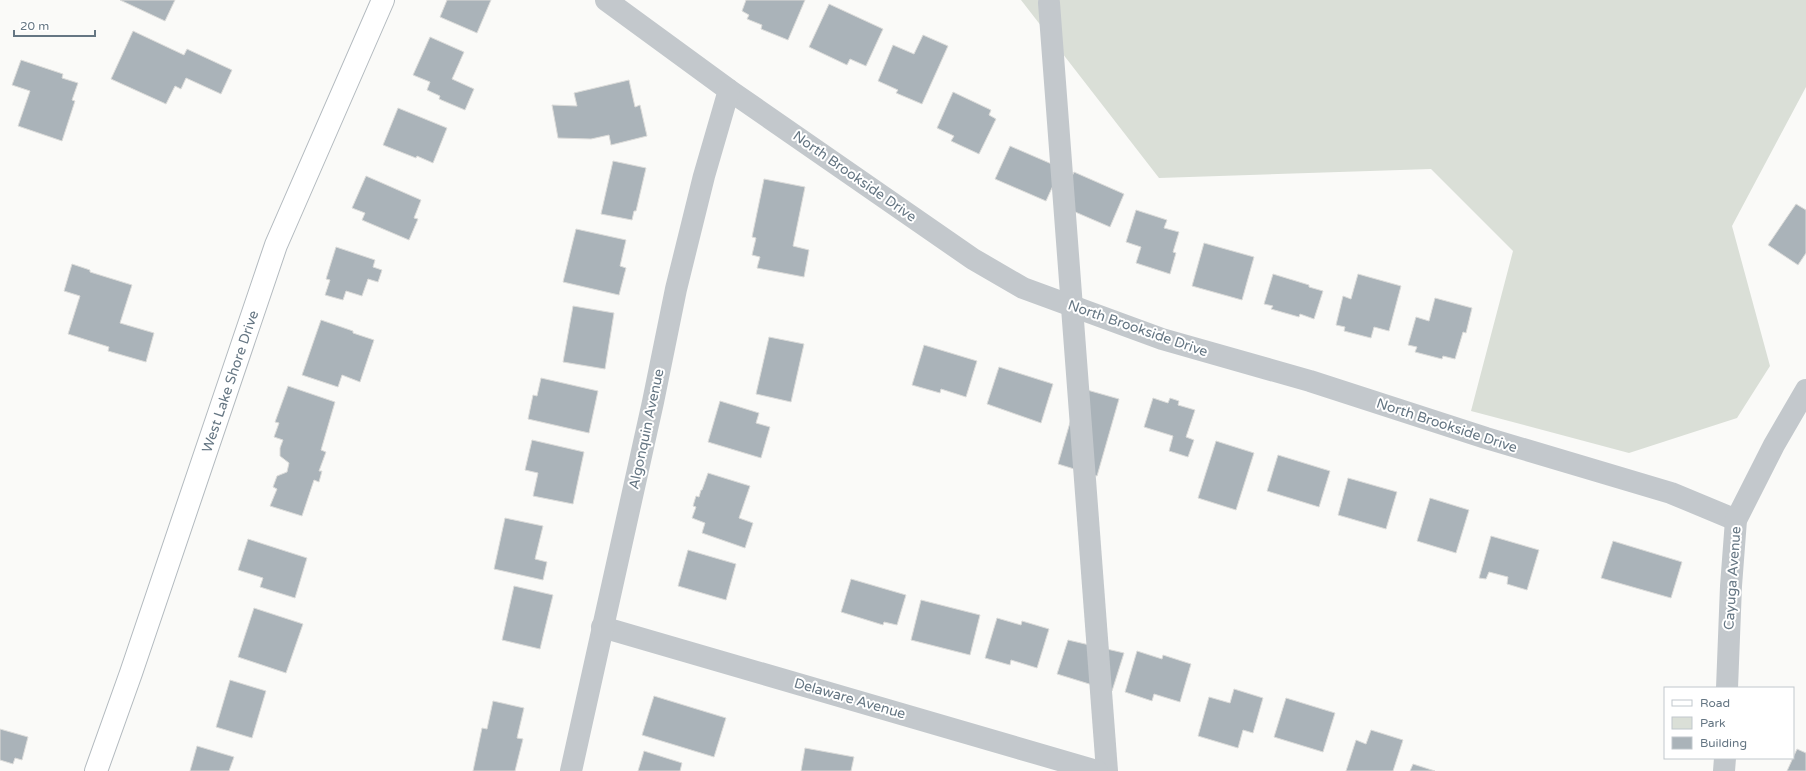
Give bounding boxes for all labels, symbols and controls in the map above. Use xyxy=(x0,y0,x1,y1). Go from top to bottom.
scale bar xyxy=(14,12,95,38)
text: 20 m xyxy=(20,19,49,33)
street label: North Brookside Drive xyxy=(790,127,920,226)
street label: North Brookside Drive xyxy=(1066,297,1210,360)
street label: West Lake Shore Drive xyxy=(198,308,262,455)
street label: Algonquin Avenue xyxy=(625,367,668,491)
street label: North Brookside Drive xyxy=(1374,395,1519,456)
street label: Cayuga Avenue xyxy=(1720,526,1745,630)
street label: Delaware Avenue xyxy=(792,674,908,723)
legend xyxy=(1664,687,1794,759)
text: Road xyxy=(1700,696,1730,710)
text: Park xyxy=(1700,716,1726,730)
text: Building xyxy=(1700,736,1747,750)

